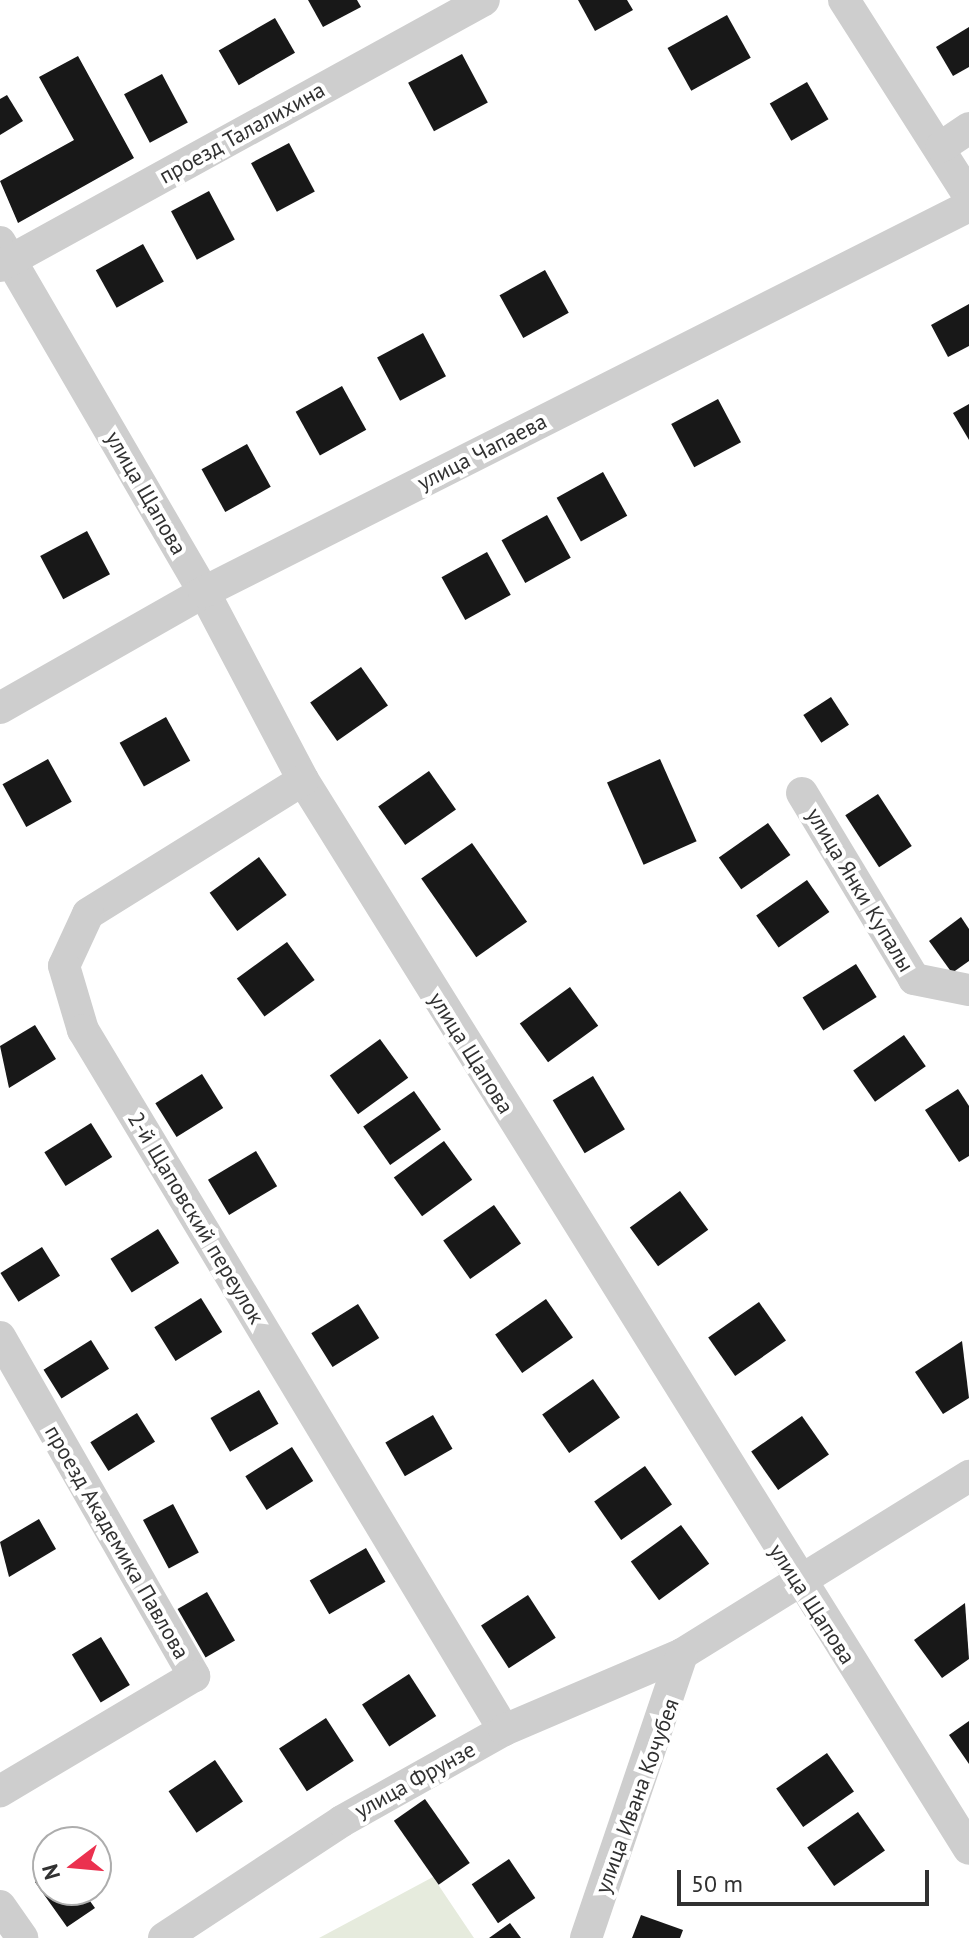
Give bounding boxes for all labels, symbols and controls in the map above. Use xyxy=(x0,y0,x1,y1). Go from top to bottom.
street label: проезд Талалихина xyxy=(154,76,330,190)
street label: улица Чапаева xyxy=(413,408,551,496)
street label: улица Щапова xyxy=(100,427,192,559)
street label: улица Янки Купалы xyxy=(801,803,919,977)
street label: улица Щапова xyxy=(423,987,519,1119)
street label: 2-й Щаповский переулок xyxy=(122,1107,270,1329)
street label: проезд Академика Павлова xyxy=(39,1420,195,1664)
street label: улица Щапова xyxy=(763,1539,861,1669)
street label: улица Ивана Кочубея xyxy=(589,1695,685,1897)
street label: улица Фрунзе xyxy=(350,1736,480,1824)
north arrow xyxy=(32,1826,112,1906)
scale bar xyxy=(681,1854,933,1904)
text: N xyxy=(35,1861,66,1883)
text: 50 m xyxy=(691,1868,743,1899)

